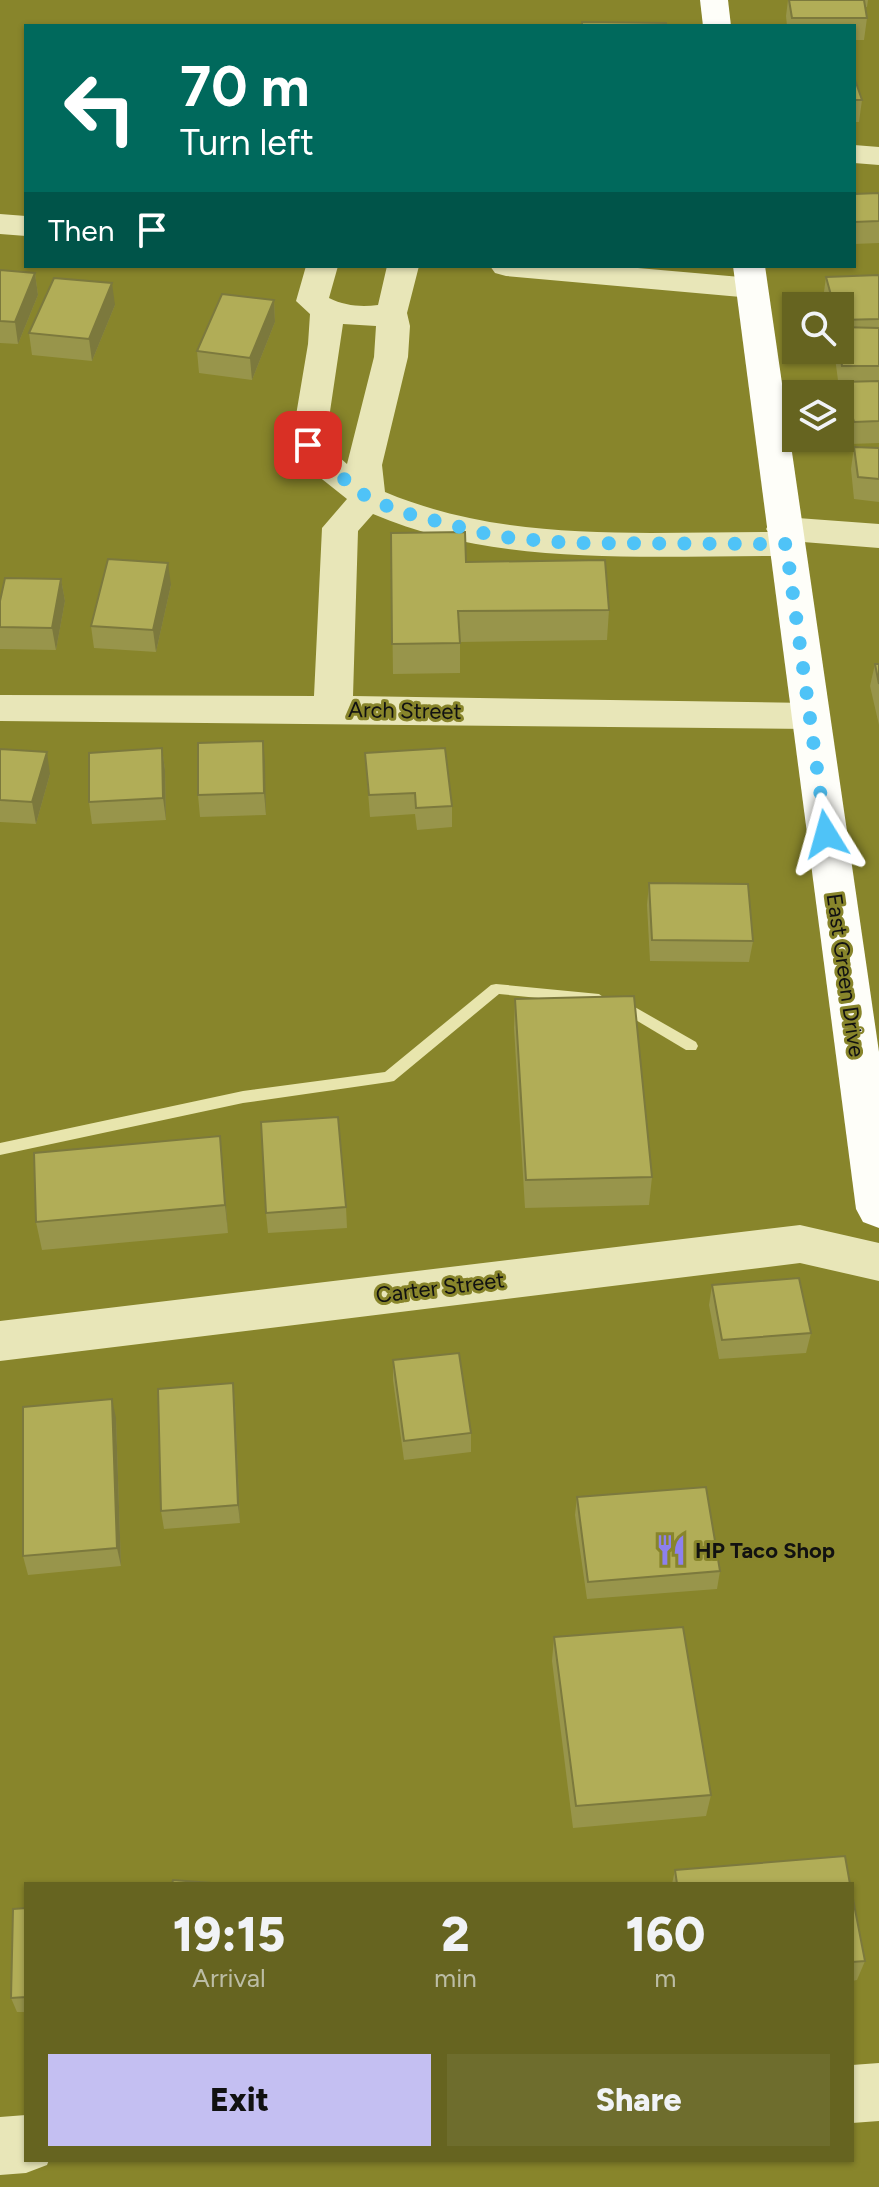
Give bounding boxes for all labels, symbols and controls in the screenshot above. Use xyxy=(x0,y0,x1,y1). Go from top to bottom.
text: 70 m xyxy=(180,53,310,120)
icon: left xyxy=(48,56,152,160)
text: Turn left xyxy=(180,121,314,164)
icon: arrive xyxy=(130,208,174,252)
text: Then xyxy=(48,212,114,249)
map controls xyxy=(782,292,854,452)
button: search xyxy=(782,292,854,364)
button: layers xyxy=(782,380,854,452)
pin xyxy=(274,411,342,479)
icon: arrive xyxy=(286,423,330,467)
street label: Arch Street xyxy=(348,696,462,725)
position arrow xyxy=(784,792,868,876)
street label: East Green Drive xyxy=(821,891,870,1059)
street label: Carter Street xyxy=(374,1266,506,1309)
restaurant icon: HP Taco Shop xyxy=(654,1533,688,1567)
place label: HP Taco Shop xyxy=(695,1537,835,1564)
text: 19:15 xyxy=(173,1905,285,1963)
text: 2 xyxy=(441,1905,469,1963)
text: 160 xyxy=(625,1905,705,1963)
text: Arrival xyxy=(192,1962,266,1994)
text: min xyxy=(434,1962,477,1994)
text: m xyxy=(654,1962,676,1994)
button: Exit xyxy=(48,2054,431,2146)
button: Share xyxy=(447,2054,830,2146)

